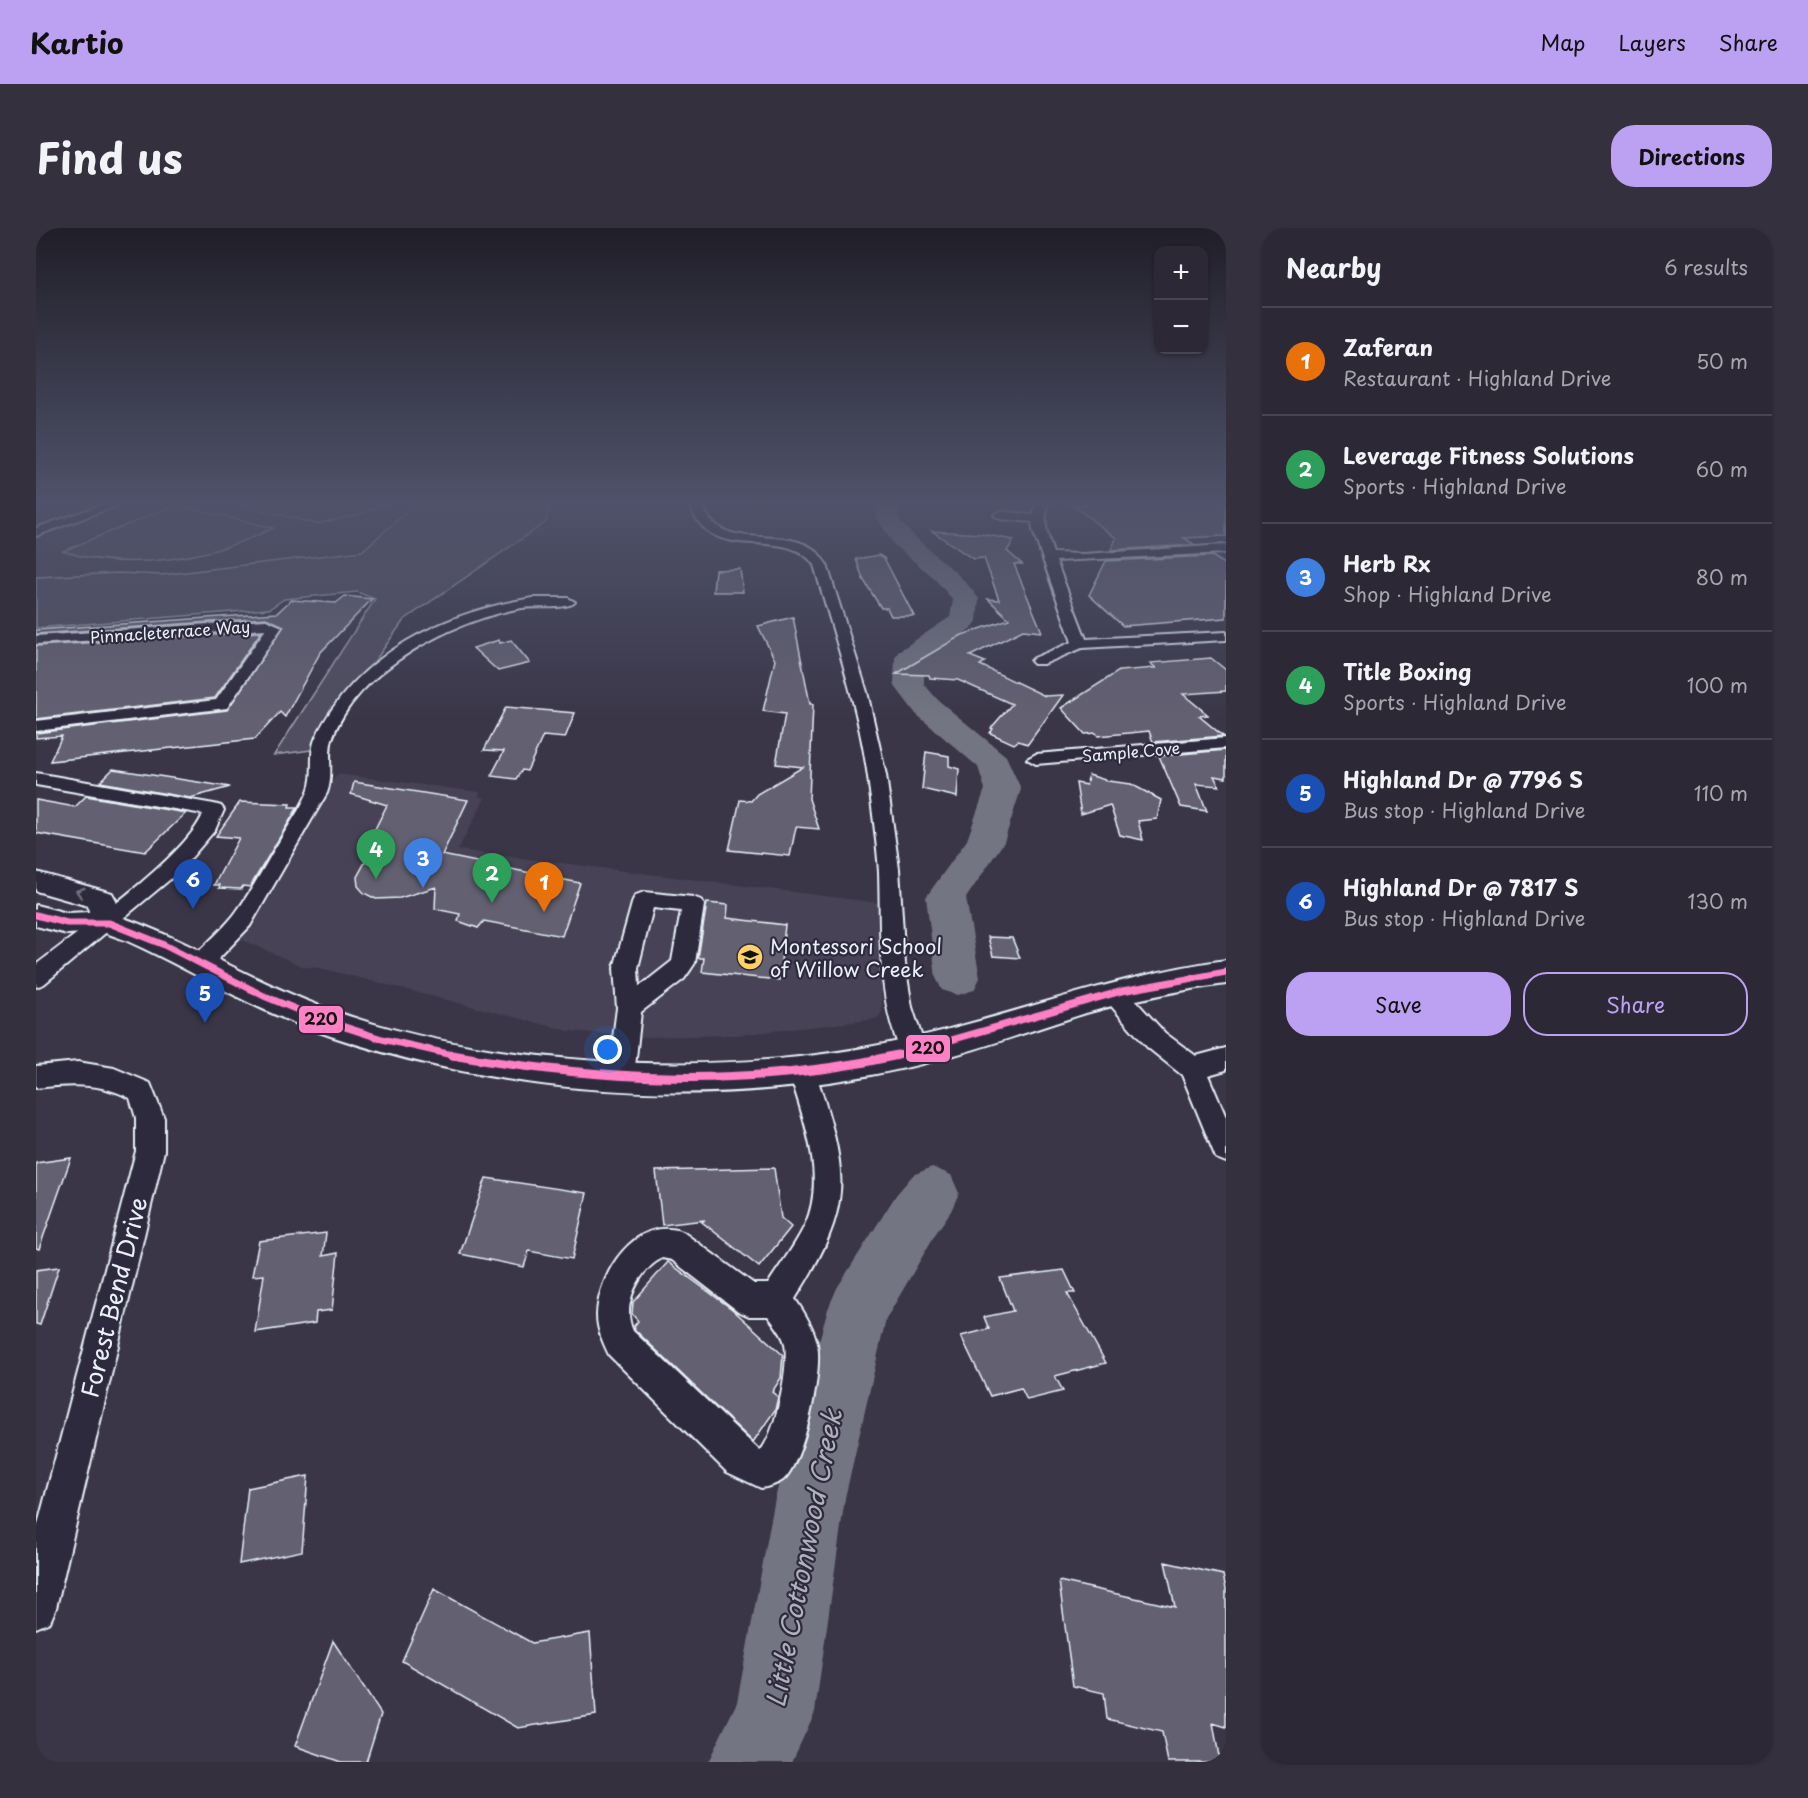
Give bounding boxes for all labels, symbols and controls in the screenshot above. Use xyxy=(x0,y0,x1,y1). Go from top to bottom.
text: Kartio xyxy=(30,21,124,64)
text: Map xyxy=(1541,26,1585,58)
text: Layers xyxy=(1618,26,1686,58)
text: Share xyxy=(1719,26,1778,58)
text: Find us xyxy=(36,125,183,188)
button: Directions xyxy=(1611,125,1772,187)
map controls xyxy=(1154,246,1208,354)
button: + xyxy=(1154,246,1208,300)
text: Nearby xyxy=(1286,248,1381,287)
text: 6 results xyxy=(1664,252,1748,282)
button: − xyxy=(1154,300,1208,354)
text: Zaferan xyxy=(1343,330,1433,363)
text: 1 xyxy=(1301,346,1310,376)
text: 50 m xyxy=(1696,346,1748,376)
text: Restaurant · Highland Drive xyxy=(1343,363,1611,393)
text: Leverage Fitness Solutions xyxy=(1343,438,1634,471)
text: 2 xyxy=(1298,454,1313,484)
text: 60 m xyxy=(1696,454,1748,484)
text: Sports · Highland Drive xyxy=(1343,471,1567,501)
text: Herb Rx xyxy=(1343,546,1431,579)
text: 3 xyxy=(1299,562,1312,592)
text: 80 m xyxy=(1696,562,1748,592)
text: Shop · Highland Drive xyxy=(1343,579,1552,609)
street label: Pinnacleterrace Way xyxy=(89,613,251,649)
text: Title Boxing xyxy=(1343,654,1471,687)
text: 4 xyxy=(1299,670,1312,700)
text: 100 m xyxy=(1687,670,1748,700)
text: Sports · Highland Drive xyxy=(1343,687,1567,717)
street label: Sample Cove xyxy=(1081,735,1181,767)
text: Highland Dr @ 7796 S xyxy=(1343,762,1583,795)
text: 5 xyxy=(1299,778,1312,808)
text: 110 m xyxy=(1694,778,1748,808)
text: Bus stop · Highland Drive xyxy=(1343,795,1585,825)
pin: 4 xyxy=(356,830,396,879)
pin: 3 xyxy=(404,838,442,888)
pin: 2 xyxy=(472,854,512,903)
pin: 6 xyxy=(174,860,212,909)
pin: 1 xyxy=(524,862,564,912)
text: Highland Dr @ 7817 S xyxy=(1343,870,1578,903)
text: 6 xyxy=(1298,886,1313,916)
text: 130 m xyxy=(1688,886,1748,916)
one-way arrow xyxy=(75,887,86,899)
text: Bus stop · Highland Drive xyxy=(1343,903,1585,933)
place label: Montessori School of Willow Creek xyxy=(770,931,942,984)
school or university icon: Montessori School of Willow Creek xyxy=(735,942,765,972)
button: Save xyxy=(1286,972,1511,1036)
button: Share xyxy=(1523,972,1748,1036)
pin: 5 xyxy=(186,974,224,1023)
line badge: 220 xyxy=(298,1005,344,1034)
text: 220 xyxy=(304,1006,338,1030)
line badge: 220 xyxy=(905,1034,951,1063)
your location xyxy=(593,1035,622,1064)
text: 220 xyxy=(911,1035,945,1059)
street label: Forest Bend Drive xyxy=(71,1193,155,1401)
water label: Little Cottonwood Creek xyxy=(755,1405,851,1710)

